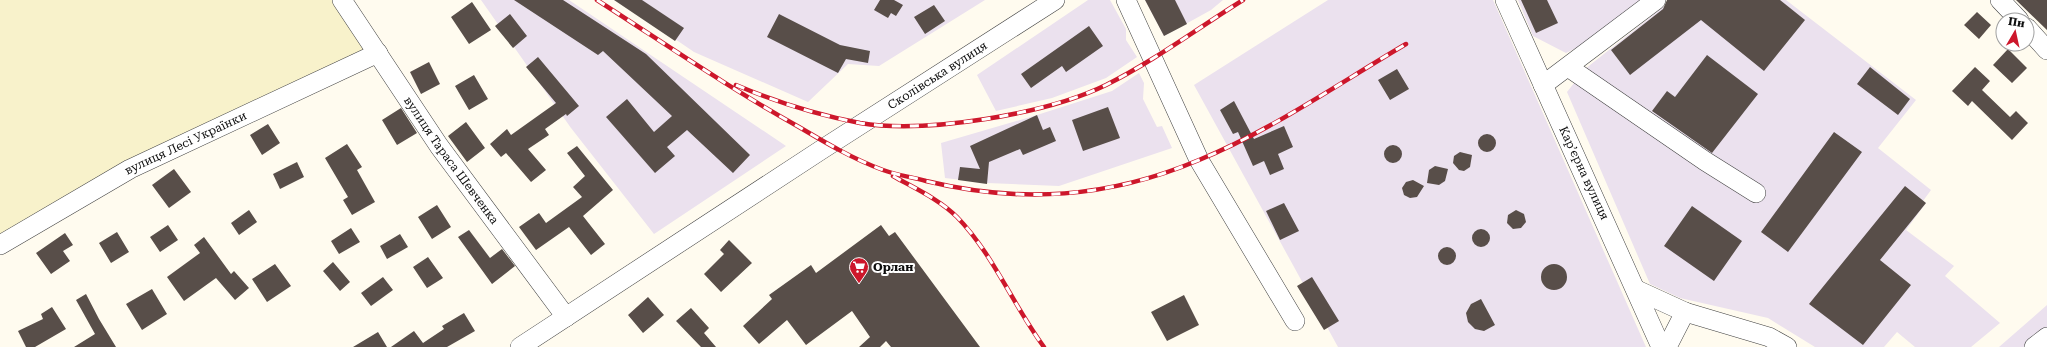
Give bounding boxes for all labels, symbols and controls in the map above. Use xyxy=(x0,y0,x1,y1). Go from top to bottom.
north arrow xyxy=(1995,12,2035,52)
text: Пн xyxy=(2007,15,2026,30)
street label: Сколівська вулиця xyxy=(885,38,990,112)
street label: вулиця Тараса Шевченка xyxy=(401,94,502,227)
street label: вулиця Лесі Українки xyxy=(122,108,249,178)
street label: Карʼєрна вулиця xyxy=(1556,124,1612,222)
supermarket icon: Орлан xyxy=(848,256,870,284)
place label: Орлан xyxy=(873,260,913,274)

